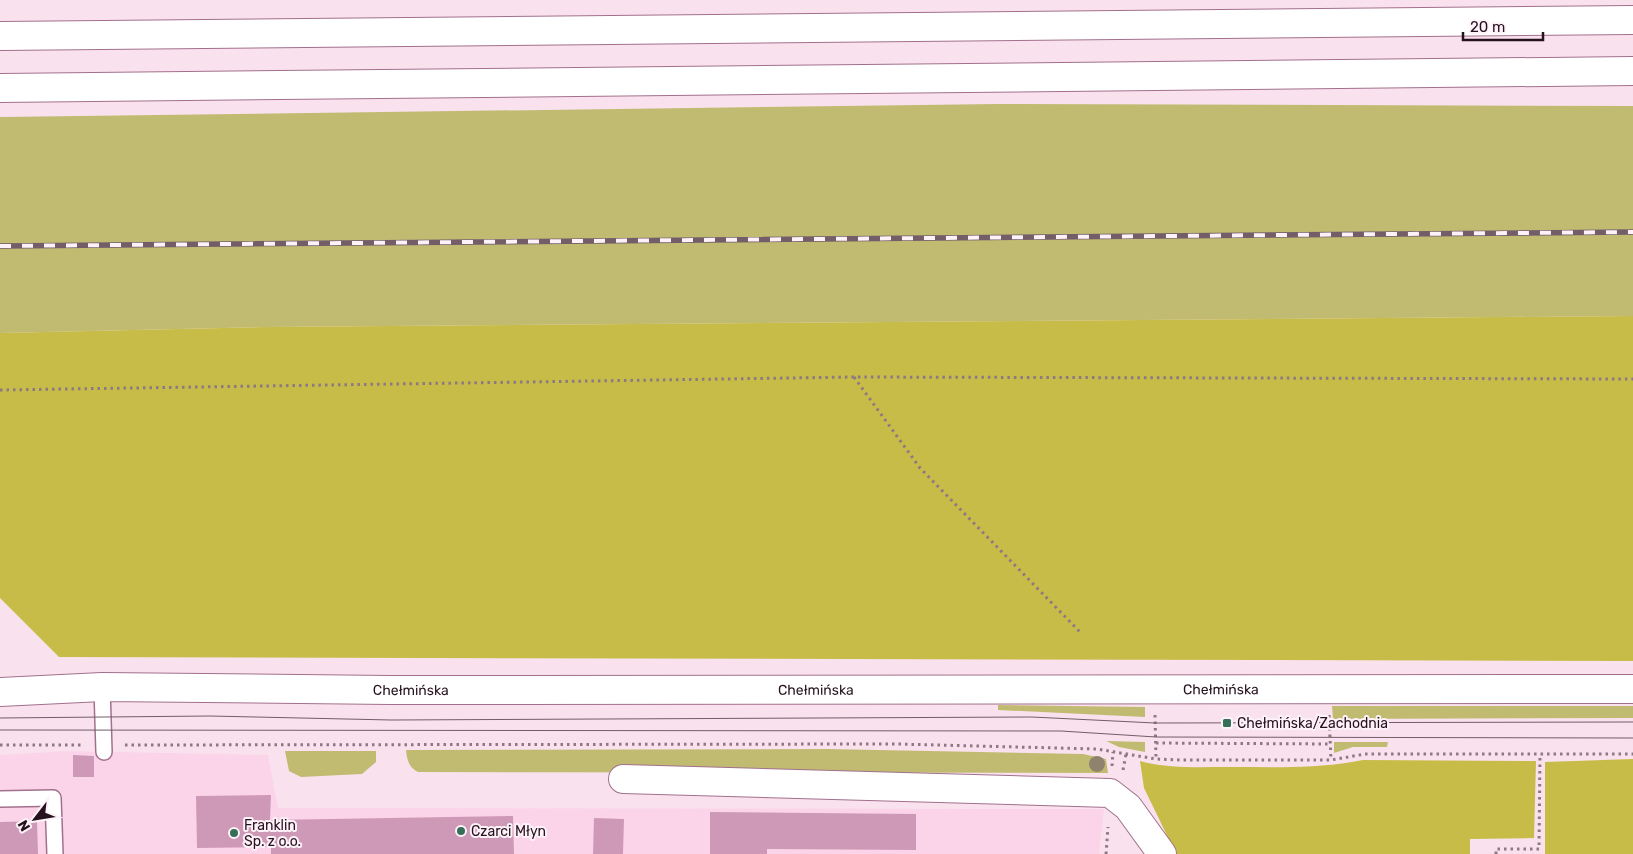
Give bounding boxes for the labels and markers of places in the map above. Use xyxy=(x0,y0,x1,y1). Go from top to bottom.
place label: Chełmińska/Zachodnia xyxy=(1237,715,1388,732)
marker: Chełmińska/Zachodnia xyxy=(1221,717,1233,729)
place label: Franklin Sp. z o.o. xyxy=(244,817,301,850)
place label: Czarci Młyn xyxy=(471,823,546,840)
marker: Czarci Młyn xyxy=(455,825,467,837)
marker: Franklin Sp. z o.o. xyxy=(228,827,240,839)

